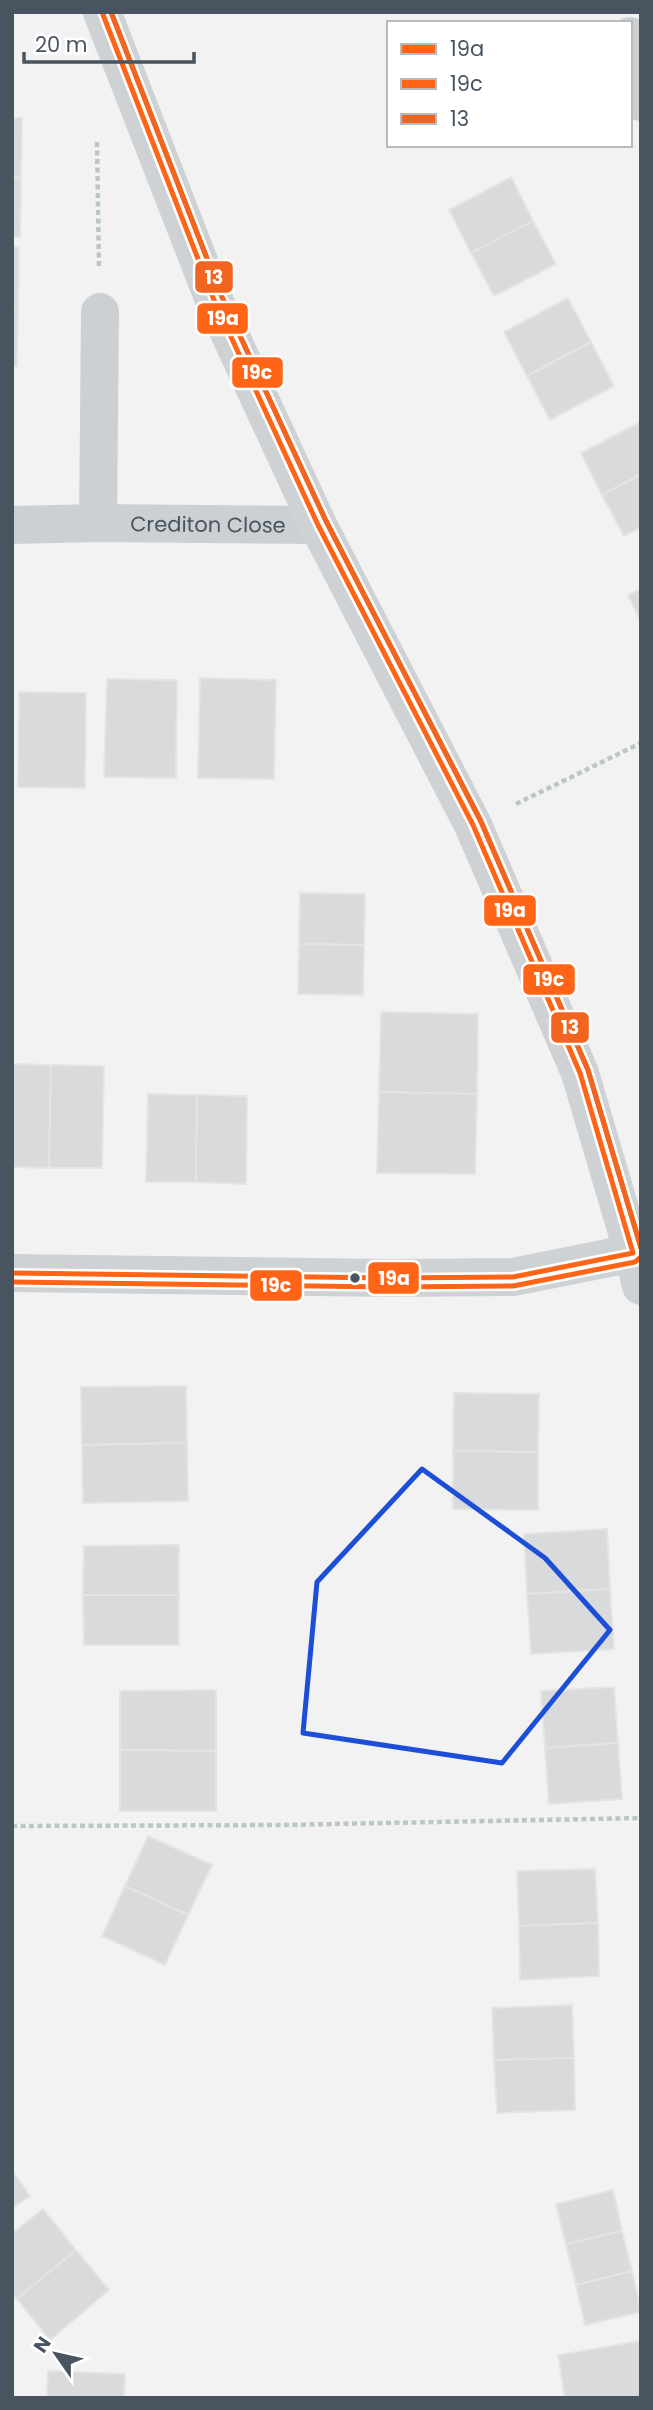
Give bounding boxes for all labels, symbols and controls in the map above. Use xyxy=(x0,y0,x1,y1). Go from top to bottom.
scale bar xyxy=(24,21,194,65)
legend xyxy=(387,21,632,147)
text: 20 m xyxy=(35,30,88,59)
text: 19a xyxy=(450,34,484,63)
text: 19c xyxy=(450,69,483,98)
text: 13 xyxy=(450,104,469,133)
line badge: 13 xyxy=(194,260,234,294)
text: 13 xyxy=(205,264,223,291)
line badge: 19a xyxy=(196,302,249,335)
text: 19a xyxy=(207,305,239,332)
line badge: 19c xyxy=(231,356,284,389)
text: 19c xyxy=(242,359,272,386)
street label: Crediton Close xyxy=(130,509,286,539)
line badge: 19a xyxy=(483,894,537,927)
text: 19a xyxy=(494,897,526,924)
line badge: 19c xyxy=(522,963,576,996)
text: 19c xyxy=(534,966,564,993)
line badge: 13 xyxy=(550,1011,590,1044)
text: 13 xyxy=(561,1014,579,1041)
line badge: 19a xyxy=(367,1261,420,1295)
text: 19a xyxy=(378,1265,410,1292)
line badge: 19c xyxy=(249,1269,303,1302)
unlabelled marker xyxy=(348,1271,362,1285)
text: 19c xyxy=(261,1272,291,1299)
north arrow xyxy=(21,2319,91,2389)
text: N xyxy=(27,2331,58,2358)

